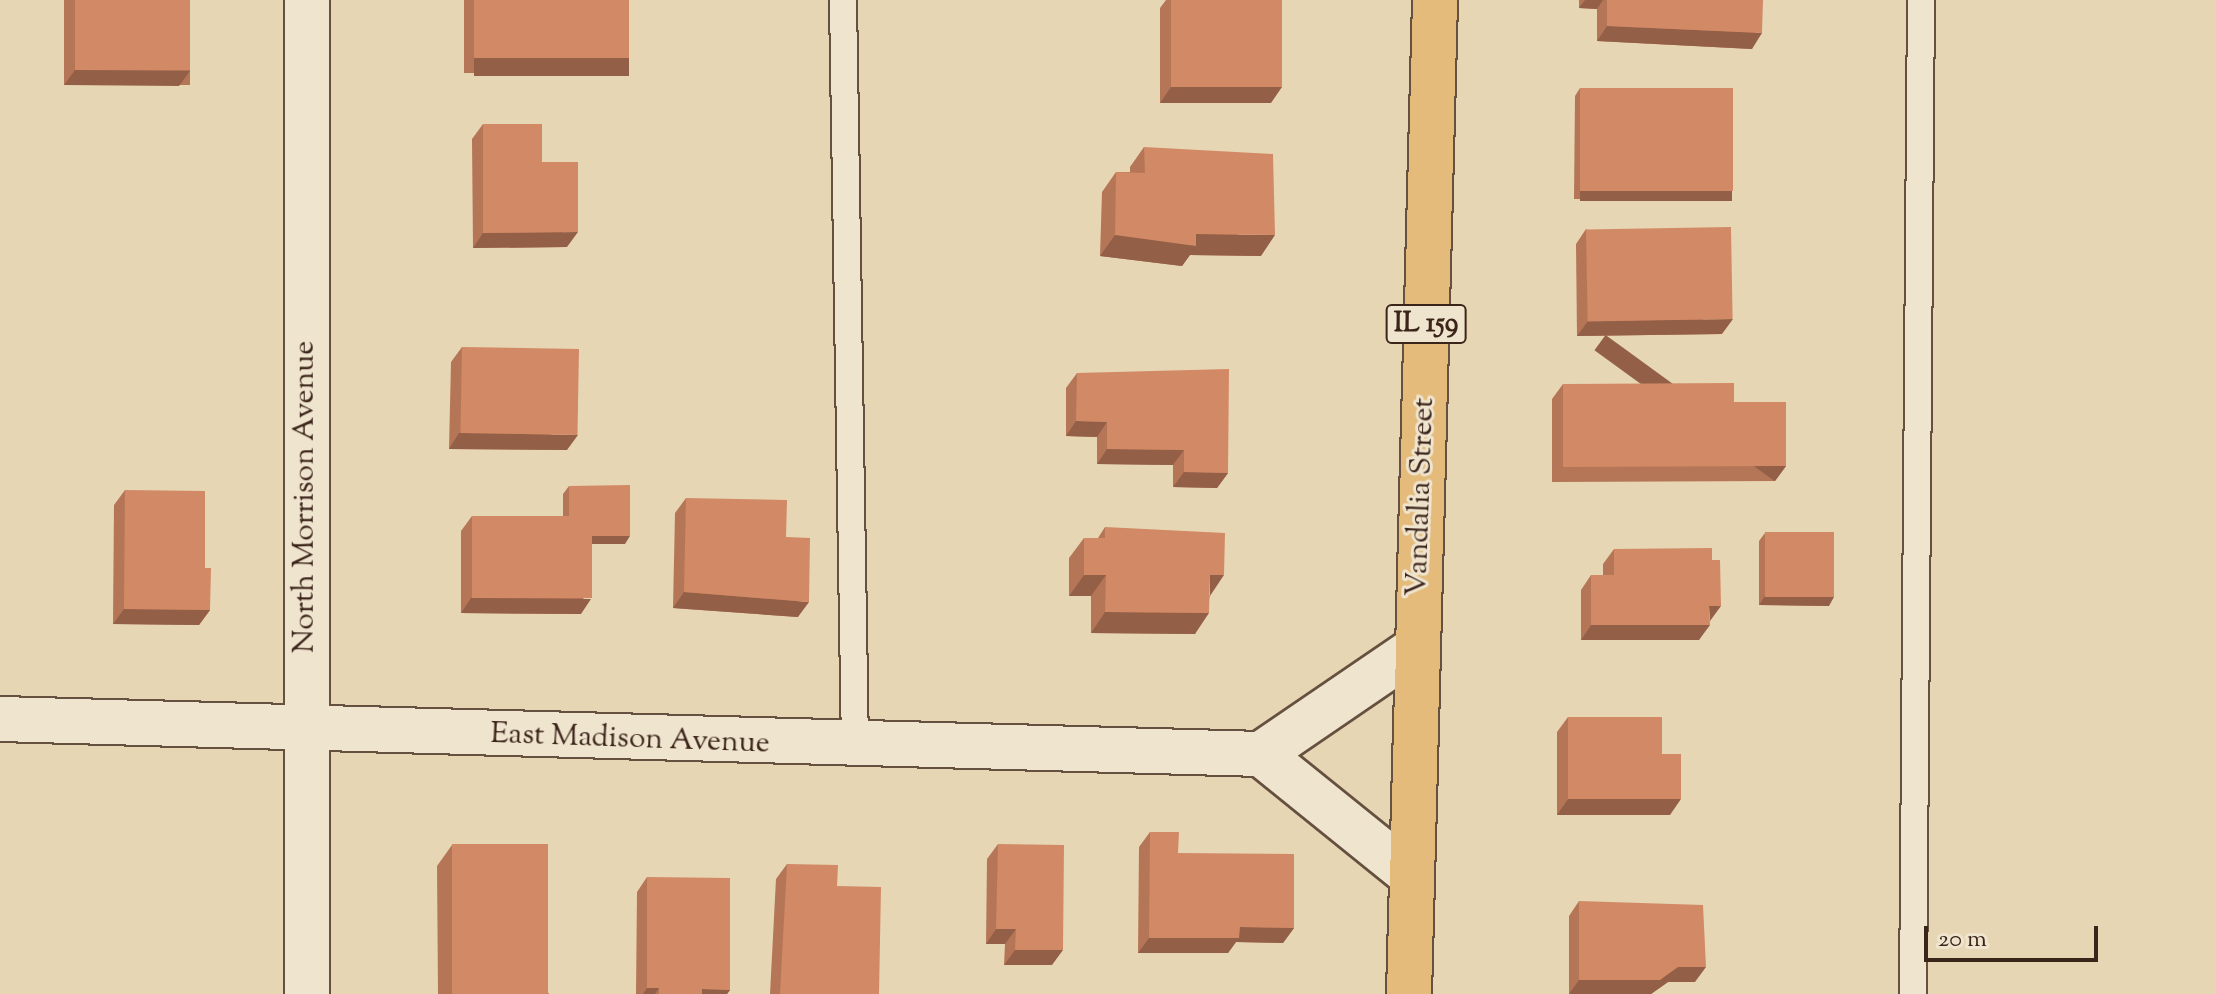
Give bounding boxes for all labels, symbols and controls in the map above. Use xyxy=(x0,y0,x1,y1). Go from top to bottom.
road number: IL 159 xyxy=(1384,300,1468,348)
street label: North Morrison Avenue xyxy=(288,341,324,653)
street label: Vandalia Street xyxy=(1401,397,1443,597)
street label: East Madison Avenue xyxy=(490,717,770,763)
scale bar xyxy=(1928,910,2102,960)
text: 20 m xyxy=(1938,923,1987,957)

